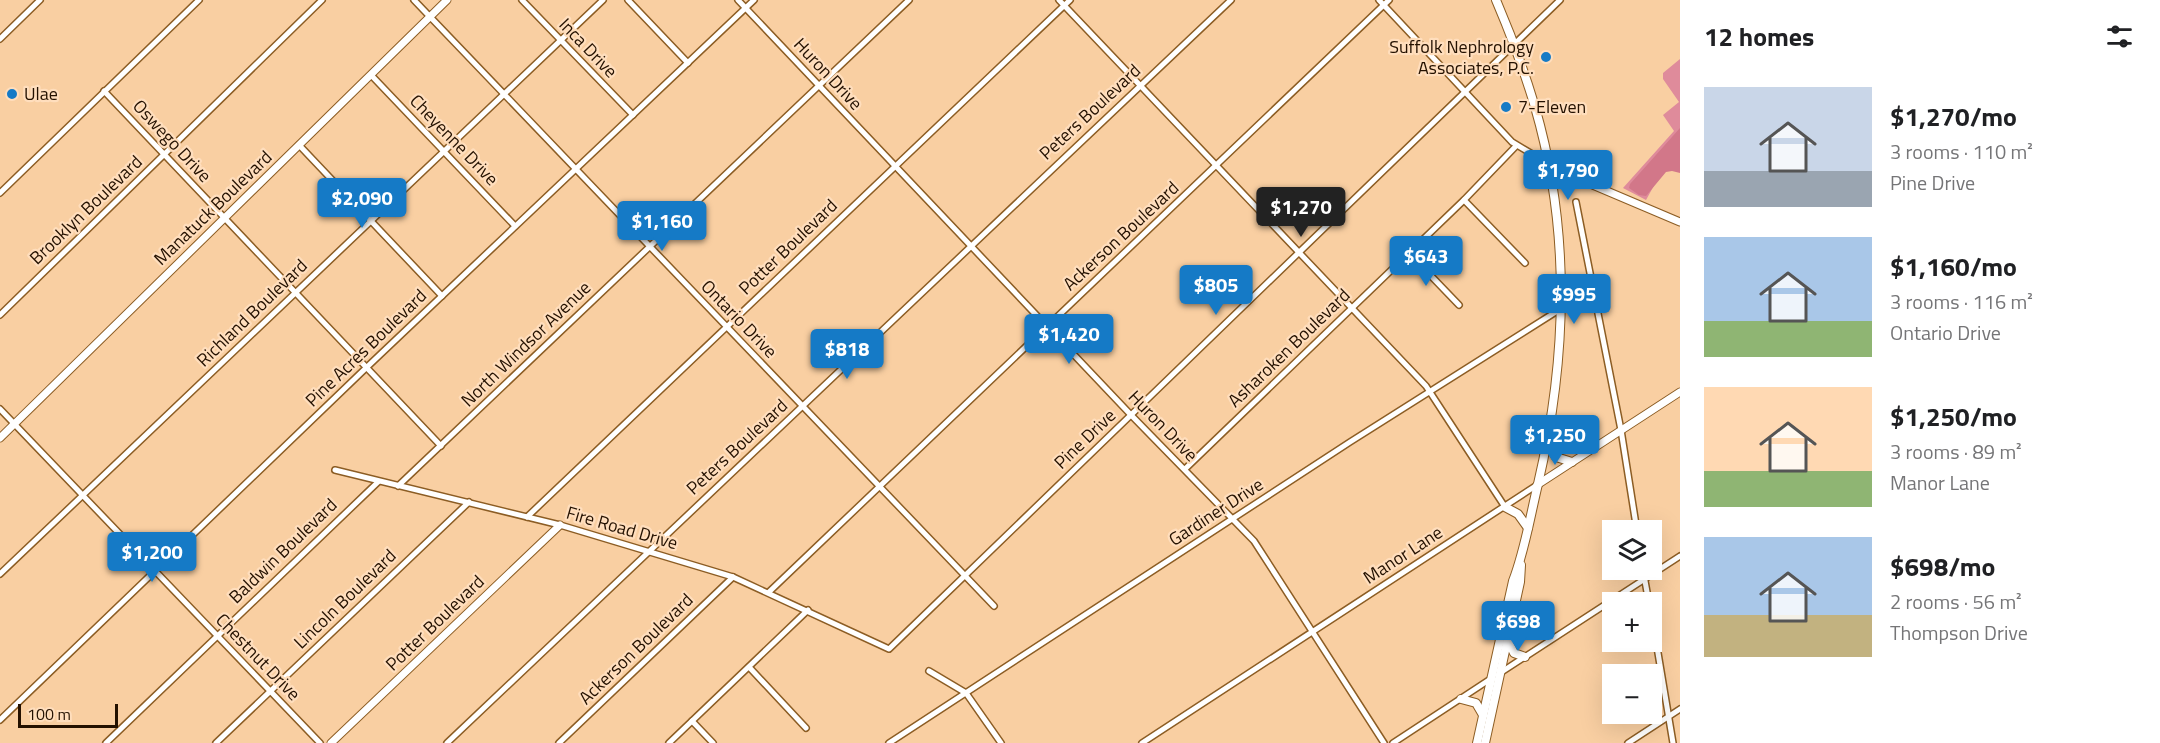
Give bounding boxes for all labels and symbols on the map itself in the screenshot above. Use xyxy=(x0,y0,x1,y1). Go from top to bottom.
street label: Inca Drive xyxy=(553,12,624,84)
street label: Huron Drive xyxy=(788,31,869,116)
place label: Suffolk Nephrology Associates, P.C. xyxy=(1389,33,1534,81)
marker: Suffolk Nephrology Associates, P.C. xyxy=(1539,50,1553,64)
street label: Peters Boulevard xyxy=(1033,57,1146,166)
place label: Ulae xyxy=(24,80,58,107)
marker: Ulae xyxy=(5,87,19,101)
street label: Cheyenne Drive xyxy=(404,88,505,191)
street label: Oswego Drive xyxy=(127,93,218,188)
place label: 7-Eleven xyxy=(1518,93,1586,120)
marker: 7-Eleven xyxy=(1499,100,1513,114)
street label: Manatuck Boulevard xyxy=(147,144,278,271)
street label: Brooklyn Boulevard xyxy=(23,149,148,271)
pin: $1,790 xyxy=(1519,150,1617,201)
street label: Ackerson Boulevard xyxy=(1057,175,1185,297)
pin: $2,090 xyxy=(313,178,411,229)
pin: $1,270 xyxy=(1252,187,1350,238)
street label: Potter Boulevard xyxy=(732,192,843,301)
pin: $1,160 xyxy=(613,201,711,252)
pin: $643 xyxy=(1390,236,1462,287)
street label: Richland Boulevard xyxy=(190,253,313,373)
pin: $805 xyxy=(1180,265,1252,316)
street label: Ontario Drive xyxy=(695,273,784,364)
street label: North Windsor Avenue xyxy=(455,274,597,413)
pin: $995 xyxy=(1538,274,1610,325)
street label: Asharoken Boulevard xyxy=(1221,282,1356,413)
street label: Pine Acres Boulevard xyxy=(299,283,432,413)
pin: $1,420 xyxy=(1020,314,1118,365)
pin: $818 xyxy=(811,329,883,380)
street label: Huron Drive xyxy=(1122,384,1204,467)
street label: Peters Boulevard xyxy=(680,392,793,501)
street label: Pine Drive xyxy=(1048,402,1122,475)
pin: $1,250 xyxy=(1506,415,1604,466)
street label: Gardiner Drive xyxy=(1163,471,1268,552)
street label: Baldwin Boulevard xyxy=(222,492,343,609)
street label: Fire Road Drive xyxy=(563,499,681,556)
street label: Manor Lane xyxy=(1358,519,1448,590)
pin: $1,200 xyxy=(103,532,201,583)
street label: Lincoln Boulevard xyxy=(287,543,402,655)
street label: Potter Boulevard xyxy=(379,568,490,677)
street label: Ackerson Boulevard xyxy=(572,587,699,710)
pin: $698 xyxy=(1482,601,1554,652)
street label: Chestnut Drive xyxy=(210,607,307,706)
scale bar xyxy=(18,701,118,728)

